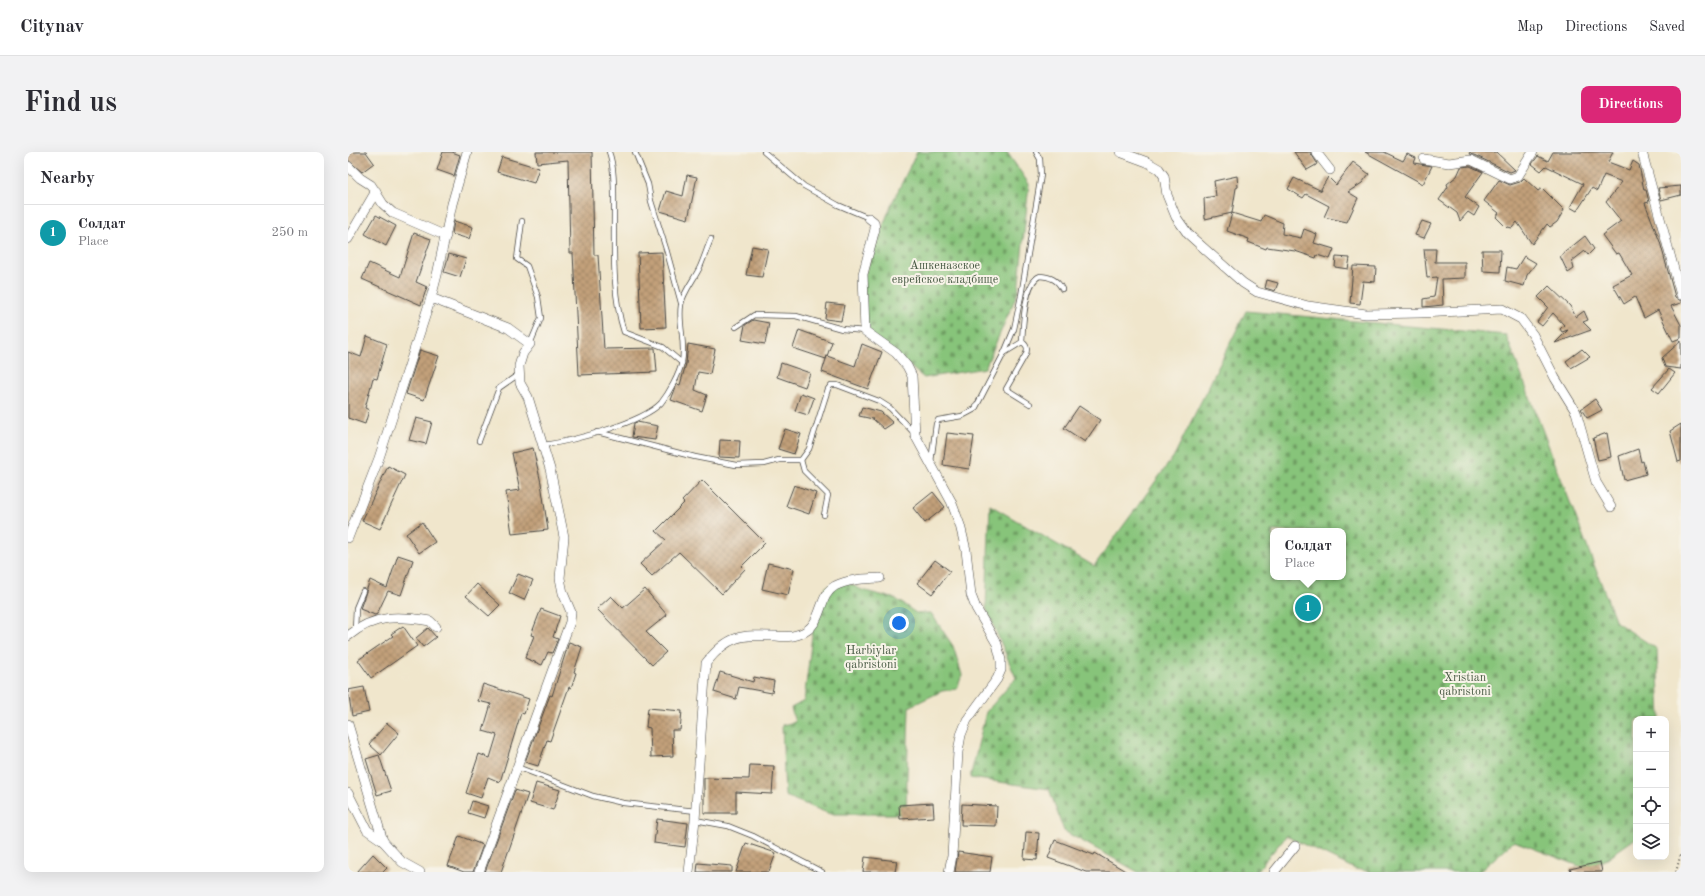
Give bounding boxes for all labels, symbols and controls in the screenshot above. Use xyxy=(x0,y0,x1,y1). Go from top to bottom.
text: Citynav xyxy=(20,18,84,37)
text: Map xyxy=(1517,20,1543,34)
text: Directions xyxy=(1565,20,1627,34)
text: Saved xyxy=(1649,20,1685,34)
button: Directions xyxy=(1581,86,1681,123)
text: Find us xyxy=(24,90,117,118)
text: Nearby xyxy=(40,170,95,187)
text: Солдат xyxy=(78,217,126,232)
text: 1 xyxy=(49,226,57,239)
text: 250 m xyxy=(271,226,308,239)
text: Place xyxy=(78,235,108,248)
park label: Ашкеназское еврейское кладбище xyxy=(892,260,999,286)
popup xyxy=(1270,528,1346,580)
text: Солдат xyxy=(1284,539,1332,554)
text: Place xyxy=(1284,557,1315,570)
pin: 1 xyxy=(1295,593,1321,623)
your location xyxy=(889,613,909,633)
park label: Harbiylar qabristoni xyxy=(845,645,897,671)
park label: Xristian qabristoni xyxy=(1439,672,1491,698)
map controls xyxy=(1633,716,1669,860)
button: + xyxy=(1633,716,1669,752)
button: − xyxy=(1633,752,1669,788)
button: locate xyxy=(1633,788,1669,824)
button: layers xyxy=(1633,824,1669,860)

